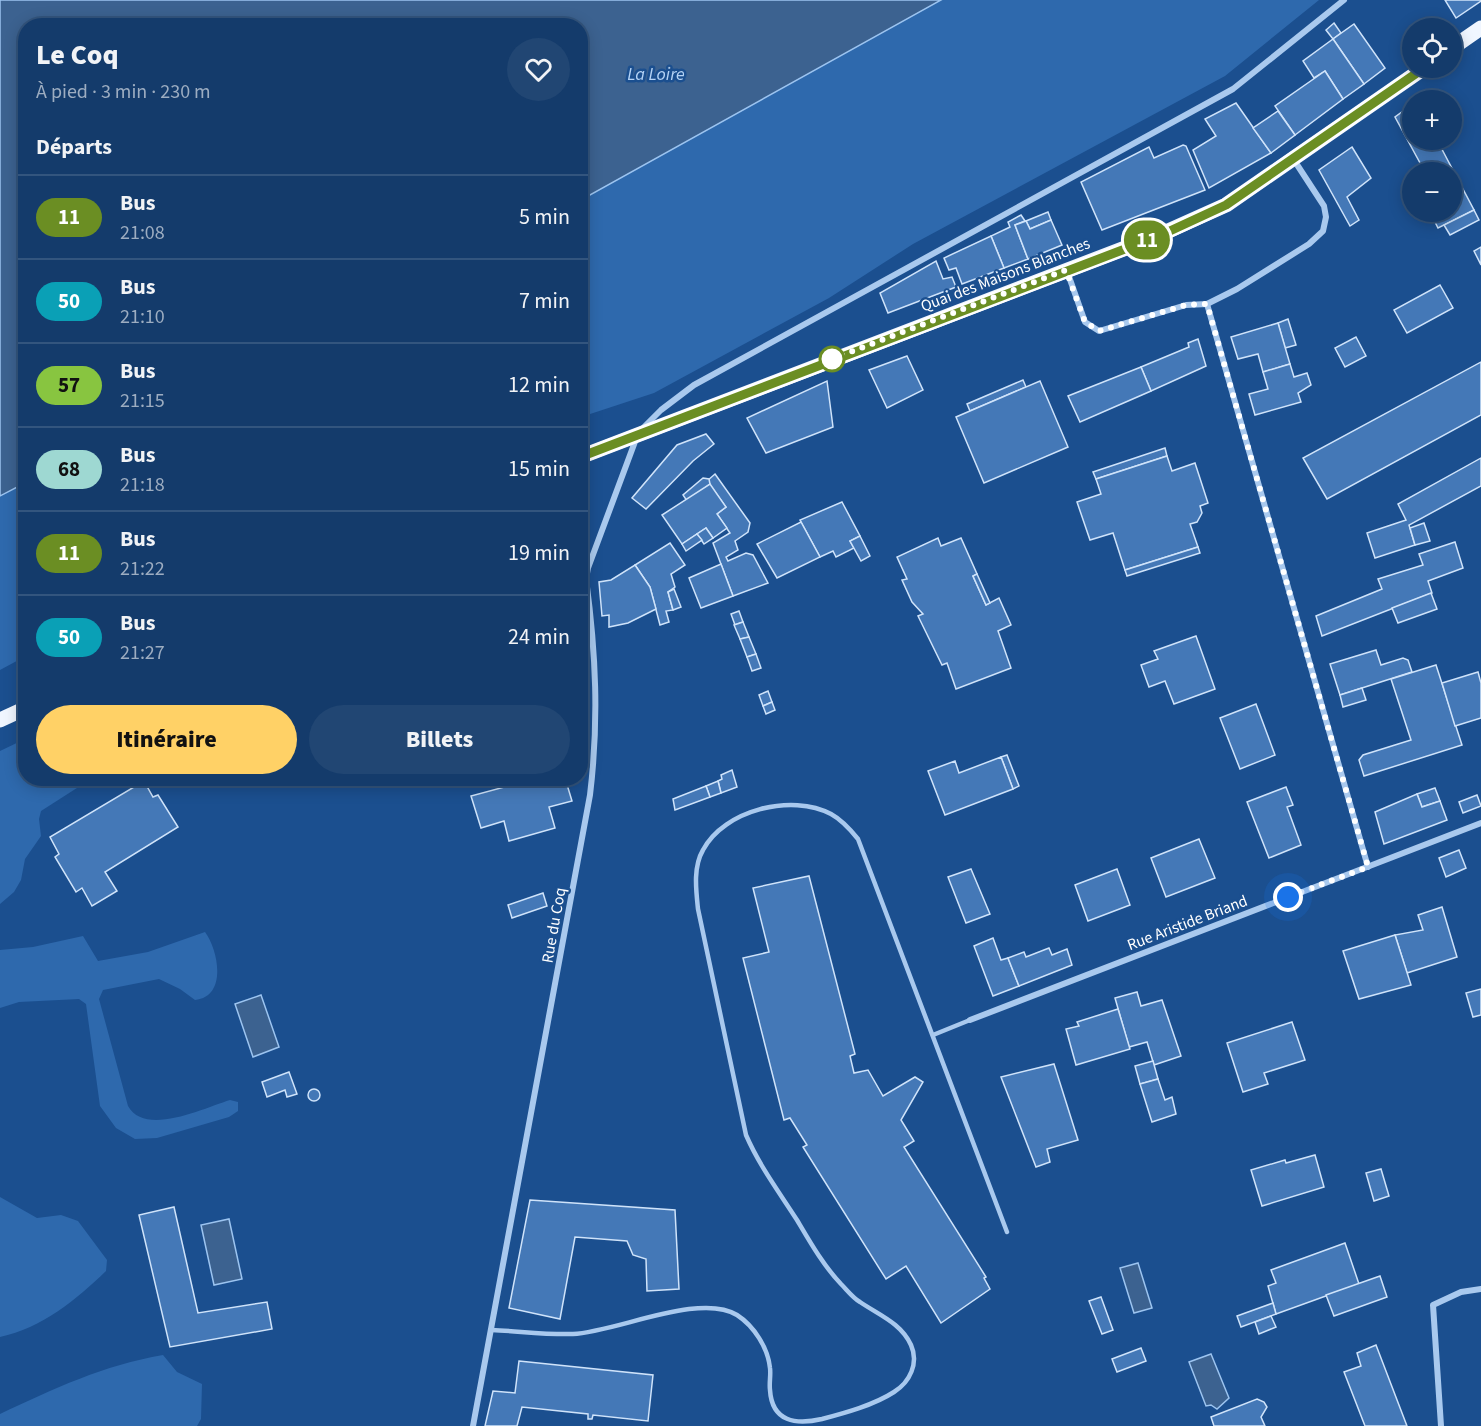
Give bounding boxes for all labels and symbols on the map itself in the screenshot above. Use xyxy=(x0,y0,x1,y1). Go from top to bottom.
water label: La Loire xyxy=(627,62,685,87)
line badge: 11 xyxy=(1120,220,1174,260)
street label: Quai des Maisons Blanches xyxy=(917,232,1094,317)
unlabelled marker xyxy=(819,346,845,372)
your location xyxy=(1273,882,1303,912)
street label: Rue du Coq xyxy=(537,886,571,965)
street label: Rue Aristide Briand xyxy=(1124,890,1251,956)

